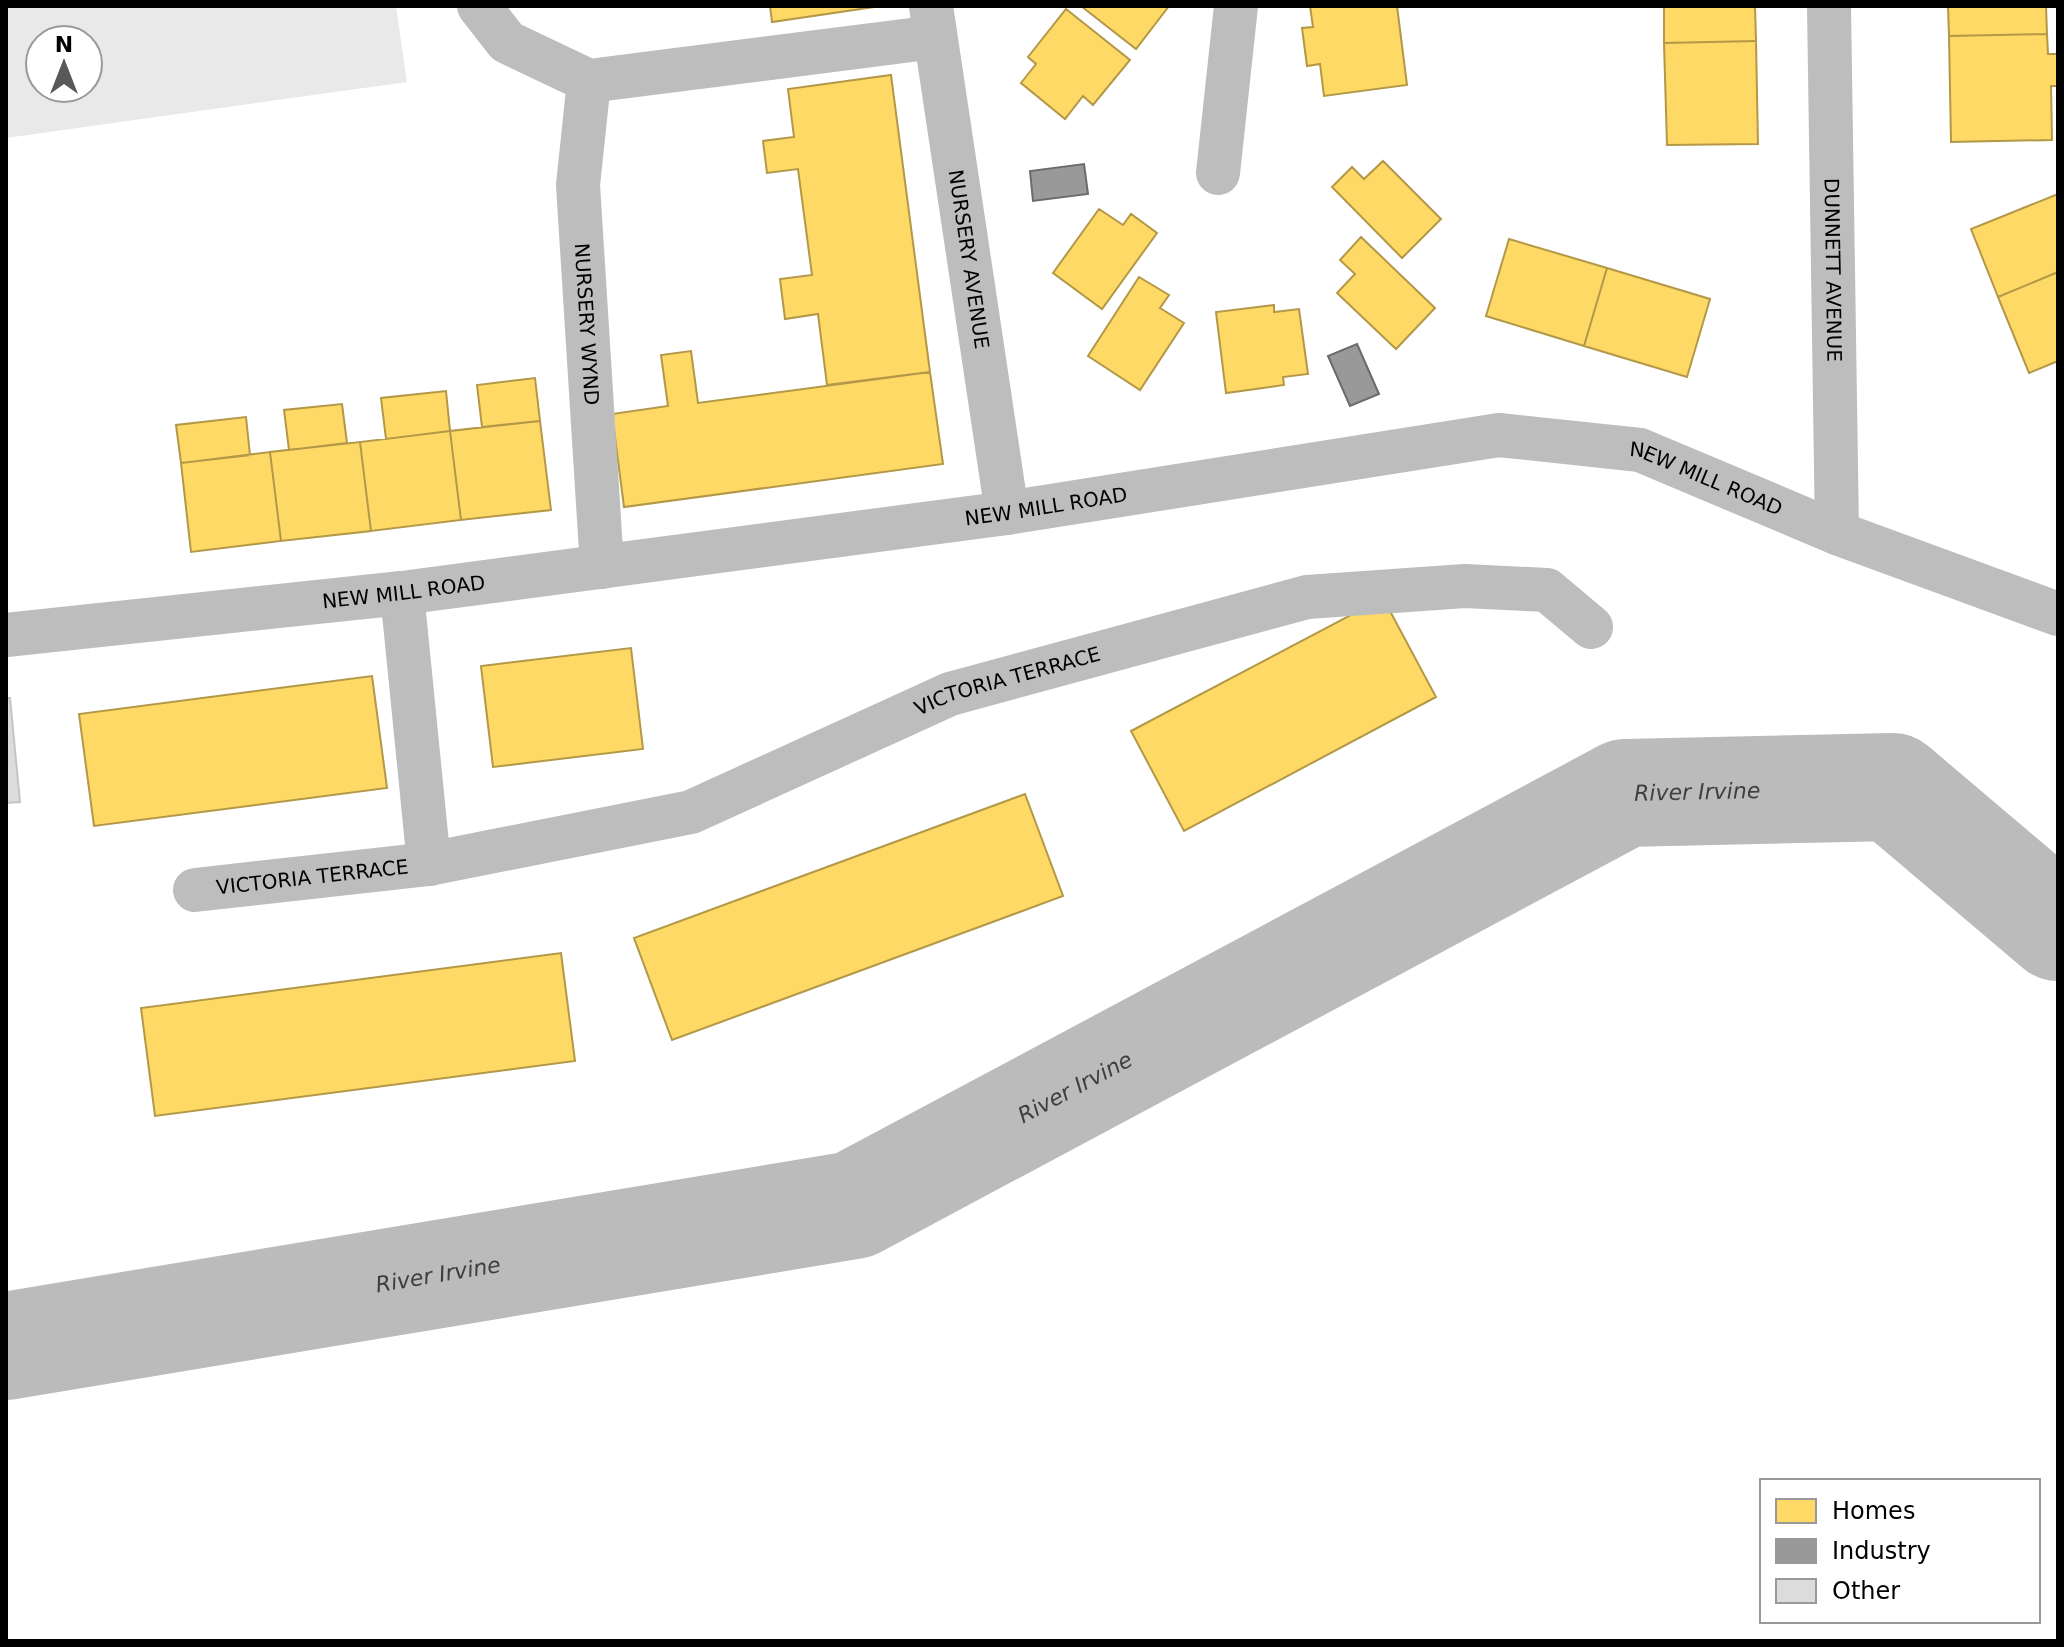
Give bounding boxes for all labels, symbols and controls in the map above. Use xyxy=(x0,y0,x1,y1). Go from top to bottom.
north arrow xyxy=(24,24,104,104)
text: N xyxy=(55,32,73,57)
street label: NURSERY AVENUE xyxy=(944,168,994,350)
street label: DUNNETT AVENUE xyxy=(1820,178,1846,362)
street label: NURSERY WYND xyxy=(570,242,604,406)
street label: NEW MILL ROAD xyxy=(1628,437,1786,521)
street label: NEW MILL ROAD xyxy=(963,482,1129,530)
street label: NEW MILL ROAD xyxy=(321,570,487,613)
street label: VICTORIA TERRACE xyxy=(911,642,1103,721)
water label: River Irvine xyxy=(1634,778,1761,806)
street label: VICTORIA TERRACE xyxy=(215,854,410,900)
water label: River Irvine xyxy=(1013,1047,1137,1128)
water label: River Irvine xyxy=(374,1252,502,1297)
legend xyxy=(1760,1479,2040,1623)
text: Homes xyxy=(1832,1497,1915,1525)
text: Industry xyxy=(1832,1537,1931,1565)
text: Other xyxy=(1832,1577,1900,1605)

